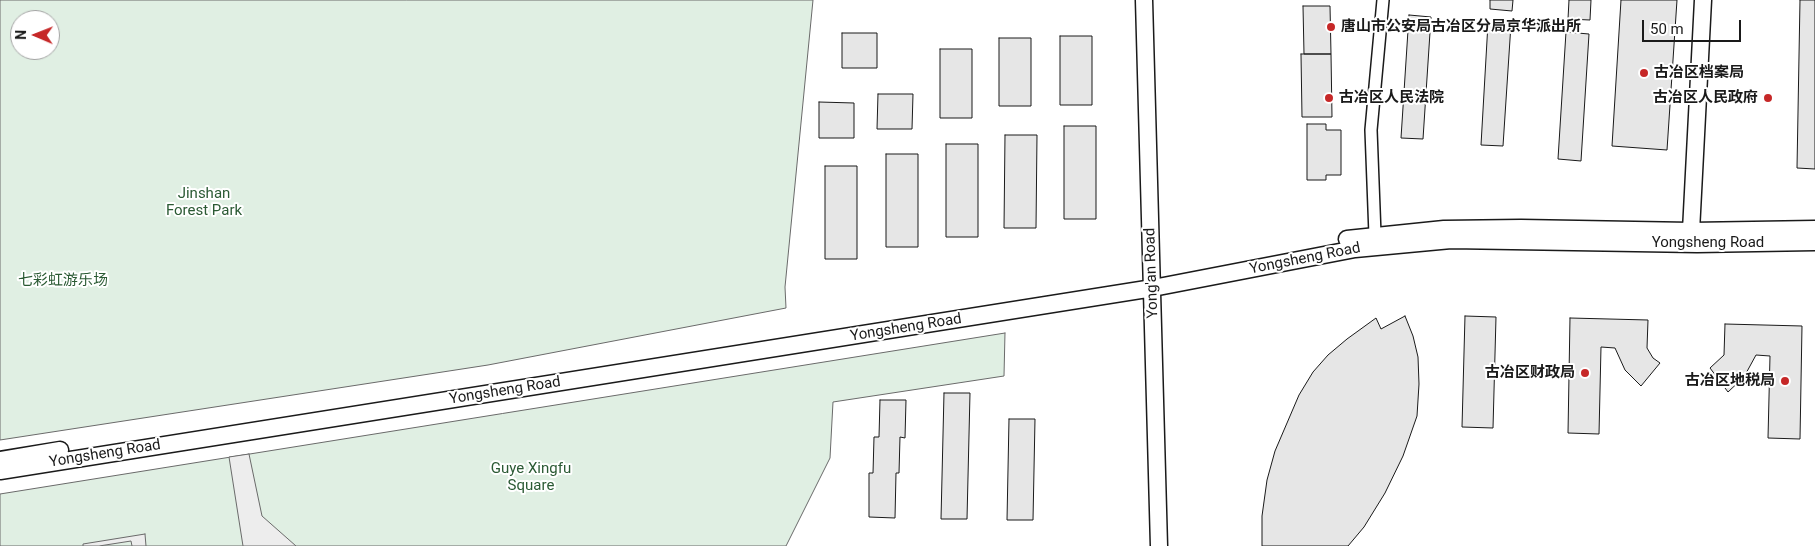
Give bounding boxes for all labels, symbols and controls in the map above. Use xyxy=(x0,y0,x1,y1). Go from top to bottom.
north arrow xyxy=(10,10,60,60)
scale bar xyxy=(1645,10,1744,42)
place label: 唐山市公安局古冶区分局京华派出所 xyxy=(1341,18,1581,36)
text: 50 m xyxy=(1650,20,1684,38)
marker: 唐山市公安局古冶区分局京华派出所 xyxy=(1325,21,1337,33)
text: N xyxy=(13,30,29,40)
place label: 古冶区档案局 xyxy=(1654,64,1744,82)
marker: 古冶区档案局 xyxy=(1638,67,1650,79)
place label: 古冶区人民法院 xyxy=(1339,89,1444,107)
place label: 古冶区人民政府 xyxy=(1653,89,1758,107)
marker: 古冶区人民法院 xyxy=(1323,92,1335,104)
marker: 古冶区人民政府 xyxy=(1762,92,1774,104)
park label: Jinshan Forest Park xyxy=(166,185,242,220)
street label: Yong'an Road xyxy=(1141,227,1163,319)
street label: Yongsheng Road xyxy=(1652,234,1764,252)
street label: Yongsheng Road xyxy=(1248,239,1362,279)
park label: 七彩虹游乐场 xyxy=(18,272,108,290)
street label: Yongsheng Road xyxy=(849,310,963,346)
place label: 古冶区财政局 xyxy=(1485,364,1575,382)
marker: 古冶区财政局 xyxy=(1579,367,1591,379)
place label: 古冶区地税局 xyxy=(1685,372,1775,390)
street label: Yongsheng Road xyxy=(448,373,562,409)
marker: 古冶区地税局 xyxy=(1779,375,1791,387)
street label: Yongsheng Road xyxy=(48,436,162,472)
park label: Guye Xingfu Square xyxy=(491,460,571,495)

